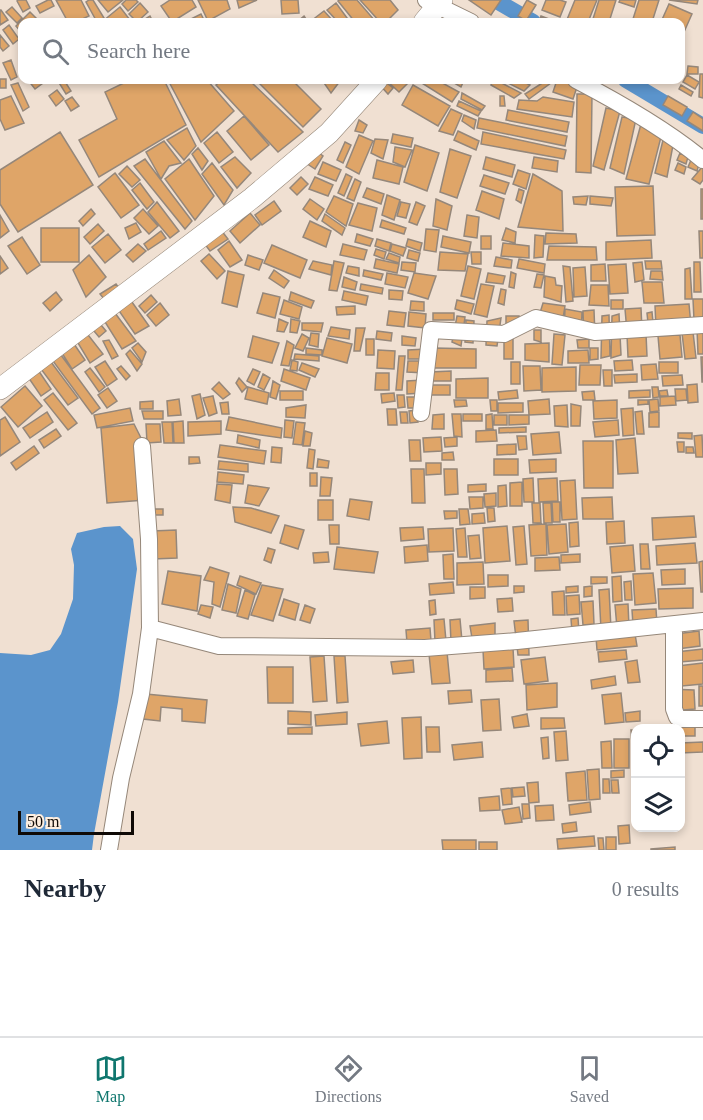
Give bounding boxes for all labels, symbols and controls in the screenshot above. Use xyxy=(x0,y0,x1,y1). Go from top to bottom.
search box xyxy=(18,18,685,84)
icon: search xyxy=(39,35,72,68)
text: Search here xyxy=(87,38,190,63)
map controls xyxy=(631,724,685,832)
button: locate xyxy=(631,724,685,778)
button: layers xyxy=(631,778,685,832)
scale bar xyxy=(18,808,134,836)
text: 50 m xyxy=(27,813,59,830)
text: Nearby xyxy=(24,874,106,903)
text: 0 results xyxy=(612,878,679,900)
tab: Map xyxy=(94,1052,127,1106)
tab: Directions xyxy=(315,1052,382,1106)
tab: Saved xyxy=(570,1052,609,1106)

